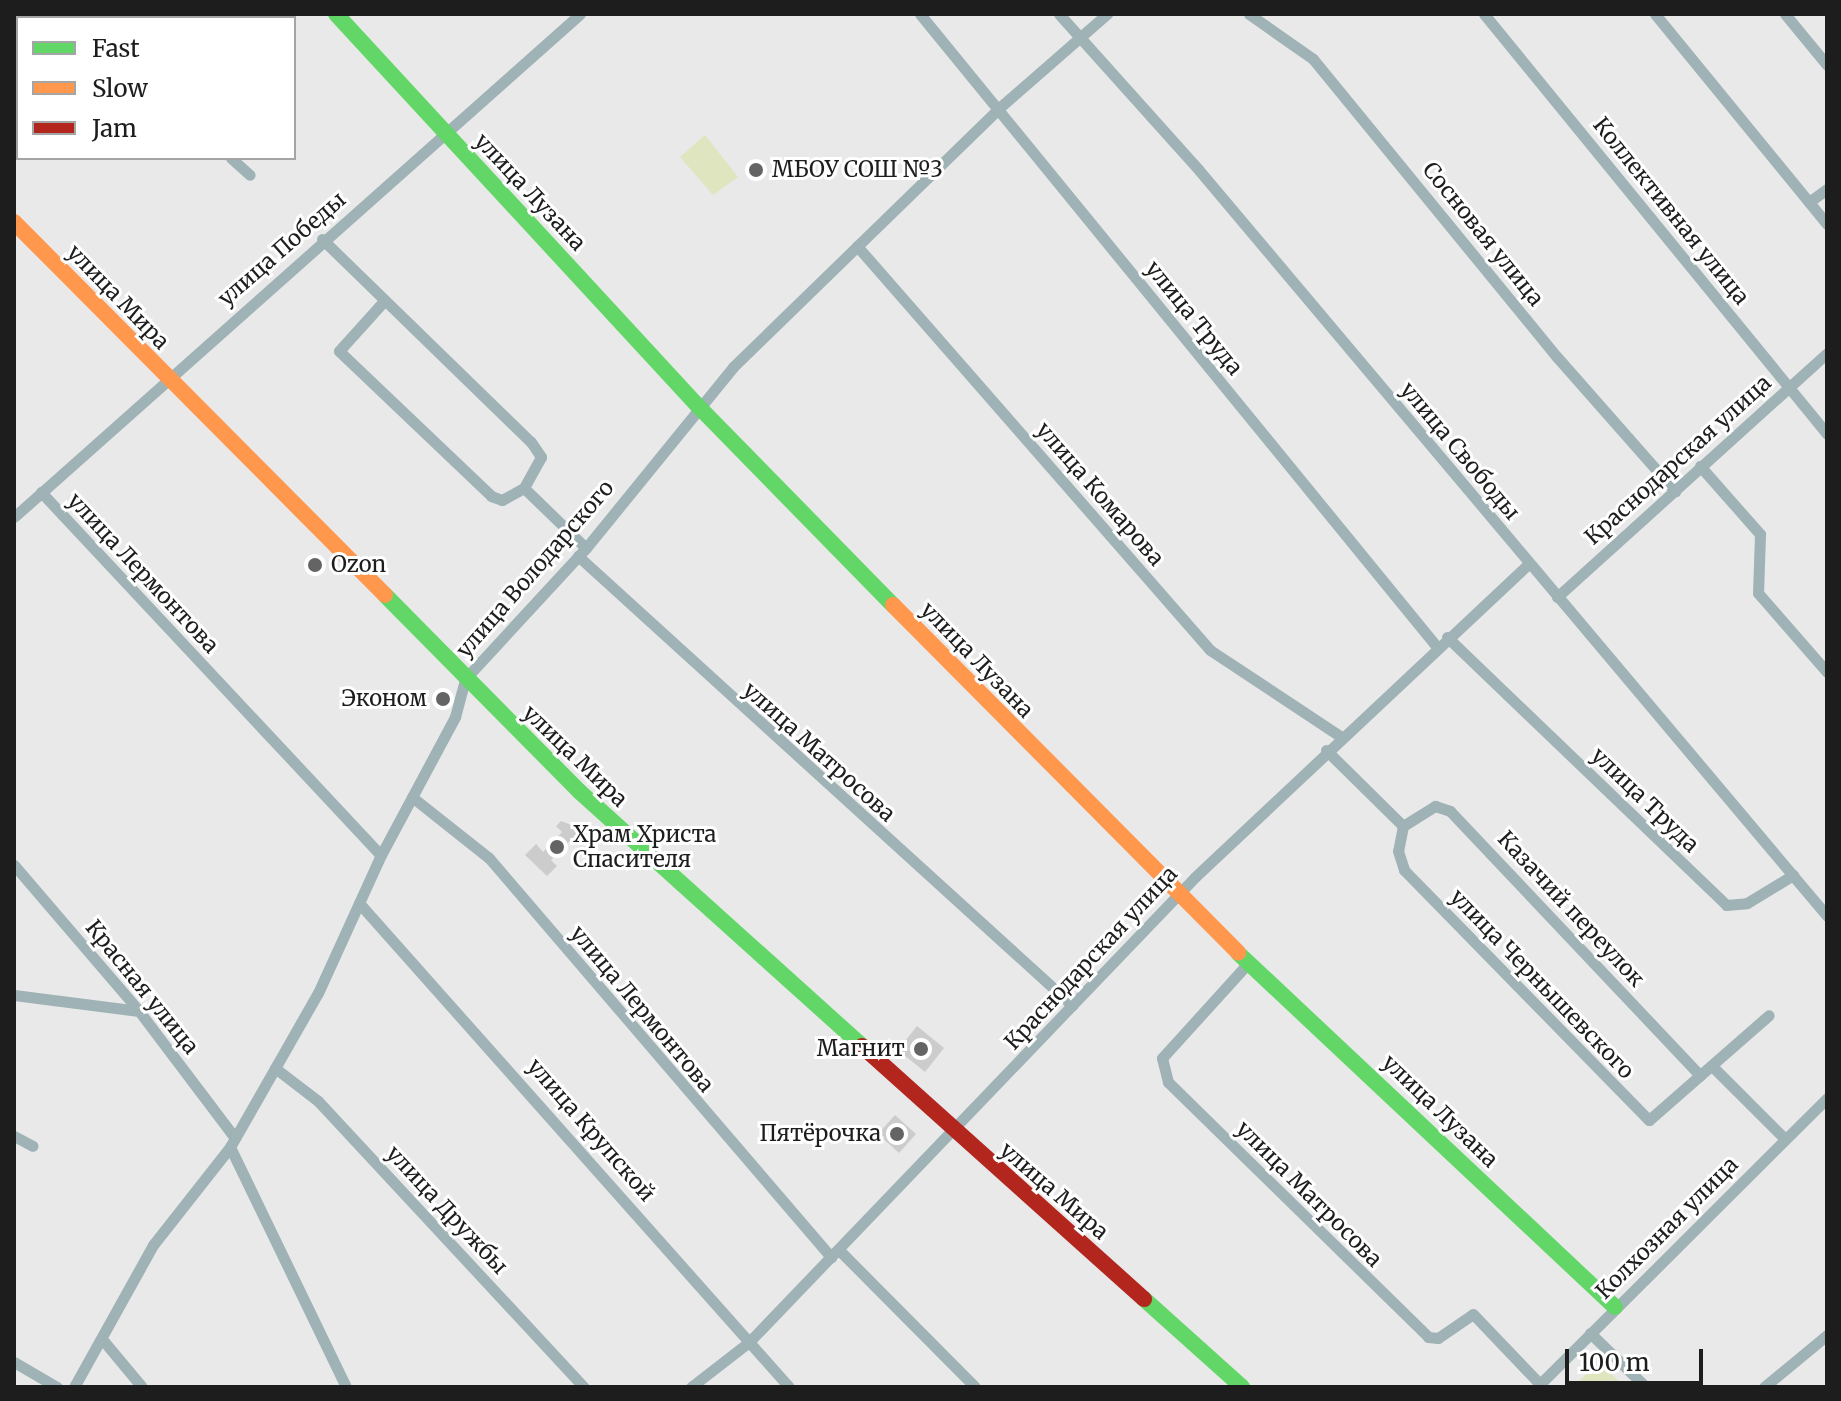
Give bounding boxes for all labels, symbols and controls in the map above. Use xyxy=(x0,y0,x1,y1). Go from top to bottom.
legend xyxy=(16,16,296,160)
text: Fast xyxy=(92,33,140,64)
text: Slow xyxy=(92,73,148,104)
street label: Коллективная улица xyxy=(1587,112,1755,310)
text: Jam xyxy=(92,113,137,144)
street label: улица Лузана xyxy=(469,128,591,256)
place label: МБОУ СОШ №3 xyxy=(772,157,943,183)
street label: Сосновая улица xyxy=(1417,157,1549,311)
marker: МБОУ СОШ №3 xyxy=(747,161,765,179)
street label: улица Победы xyxy=(213,186,351,312)
street label: улица Мира xyxy=(62,239,174,355)
street label: улица Труда xyxy=(1140,256,1248,380)
street label: Краснодарская улица xyxy=(1580,370,1776,550)
street label: улица Свободы xyxy=(1395,377,1525,525)
street label: улица Комарова xyxy=(1031,417,1169,571)
street label: улица Володарского xyxy=(451,475,619,663)
street label: улица Лермонтова xyxy=(62,487,224,659)
place label: Ozon xyxy=(331,552,386,578)
marker: Ozon xyxy=(306,556,324,574)
street label: улица Лузана xyxy=(915,597,1039,723)
street label: улица Матросова xyxy=(737,677,901,827)
place label: Эконом xyxy=(341,686,427,712)
marker: Эконом xyxy=(434,690,452,708)
street label: улица Мира xyxy=(517,700,633,812)
street label: улица Труда xyxy=(1586,742,1704,858)
place label: Храм Христа Спасителя xyxy=(573,821,716,872)
street label: Казачий переулок xyxy=(1492,826,1650,992)
marker: Храм Христа Спасителя xyxy=(548,838,566,856)
street label: Краснодарская улица xyxy=(999,861,1183,1055)
street label: улица Чернышевского xyxy=(1445,884,1639,1084)
street label: Красная улица xyxy=(80,915,204,1059)
street label: улица Лермонтова xyxy=(565,920,719,1098)
place label: Магнит xyxy=(817,1036,905,1062)
marker: Магнит xyxy=(912,1040,930,1058)
street label: улица Лузана xyxy=(1377,1049,1503,1173)
street label: улица Крупской xyxy=(522,1053,660,1207)
street label: улица Матросова xyxy=(1231,1116,1387,1272)
place label: Пятёрочка xyxy=(759,1121,881,1147)
marker: Пятёрочка xyxy=(888,1125,906,1143)
street label: улица Мира xyxy=(994,1137,1114,1245)
street label: улица Дружбы xyxy=(381,1140,513,1280)
street label: Колхозная улица xyxy=(1590,1151,1744,1305)
scale bar xyxy=(1569,1333,1707,1383)
text: 100 m xyxy=(1579,1347,1649,1378)

